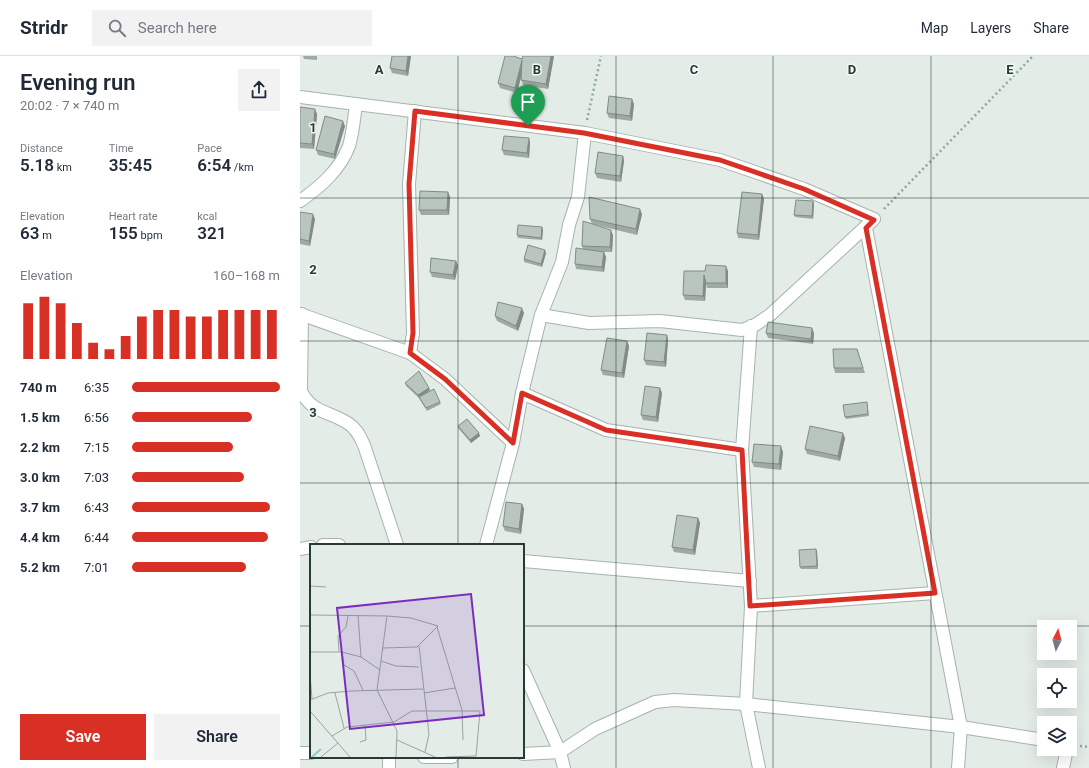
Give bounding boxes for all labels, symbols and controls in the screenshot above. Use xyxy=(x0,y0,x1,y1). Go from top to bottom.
search box xyxy=(92,10,372,46)
text: Stridr xyxy=(20,16,68,39)
icon: search xyxy=(106,17,128,39)
text: Search here xyxy=(138,19,217,37)
text: Map xyxy=(921,20,948,36)
text: Layers xyxy=(970,20,1011,36)
text: Share xyxy=(1033,20,1069,36)
text: A xyxy=(375,62,384,77)
text: B xyxy=(533,62,541,77)
text: C xyxy=(690,62,699,77)
text: D xyxy=(848,62,856,77)
text: E xyxy=(1006,62,1014,77)
button: share xyxy=(238,69,280,111)
text: Evening run xyxy=(20,70,136,95)
pin xyxy=(511,85,545,126)
icon: arrive xyxy=(517,91,539,113)
text: 20:02 · 7 × 740 m xyxy=(20,98,119,113)
text: 1 xyxy=(309,120,317,135)
text: Distance xyxy=(20,142,63,155)
text: Time xyxy=(109,142,133,155)
text: Pace xyxy=(197,142,222,155)
text: 5.18 xyxy=(20,155,54,175)
text: 35:45 xyxy=(109,155,152,175)
text: 6:54 xyxy=(197,155,231,175)
text: km xyxy=(54,161,72,174)
text: /km xyxy=(231,161,254,174)
text: Elevation xyxy=(20,210,65,223)
text: Heart rate xyxy=(109,210,158,223)
text: kcal xyxy=(197,210,217,223)
text: 63 xyxy=(20,223,39,243)
text: 155 xyxy=(109,223,138,243)
text: 321 xyxy=(197,223,226,243)
text: m xyxy=(39,229,52,242)
text: bpm xyxy=(138,229,163,242)
text: 2 xyxy=(309,262,317,277)
text: Elevation xyxy=(20,268,73,283)
text: 160–168 m xyxy=(213,268,280,283)
text: 740 m xyxy=(20,380,57,395)
text: 6:35 xyxy=(84,380,109,395)
text: 3 xyxy=(309,405,317,420)
text: 1.5 km xyxy=(20,410,60,425)
text: 6:56 xyxy=(84,410,109,425)
text: 2.2 km xyxy=(20,440,60,455)
text: 7:15 xyxy=(84,440,109,455)
text: 3.0 km xyxy=(20,470,60,485)
text: 7:03 xyxy=(84,470,109,485)
text: 3.7 km xyxy=(20,500,60,515)
text: 6:43 xyxy=(84,500,109,515)
text: 4.4 km xyxy=(20,530,60,545)
text: 6:44 xyxy=(84,530,109,545)
inset map xyxy=(310,544,524,758)
text: 5.2 km xyxy=(20,560,60,575)
text: 7:01 xyxy=(84,560,109,575)
north arrow xyxy=(1037,620,1077,660)
map controls xyxy=(1037,620,1077,756)
button: locate xyxy=(1037,668,1077,708)
button: Save xyxy=(20,714,146,760)
button: Share xyxy=(154,714,280,760)
button: layers xyxy=(1037,716,1077,756)

